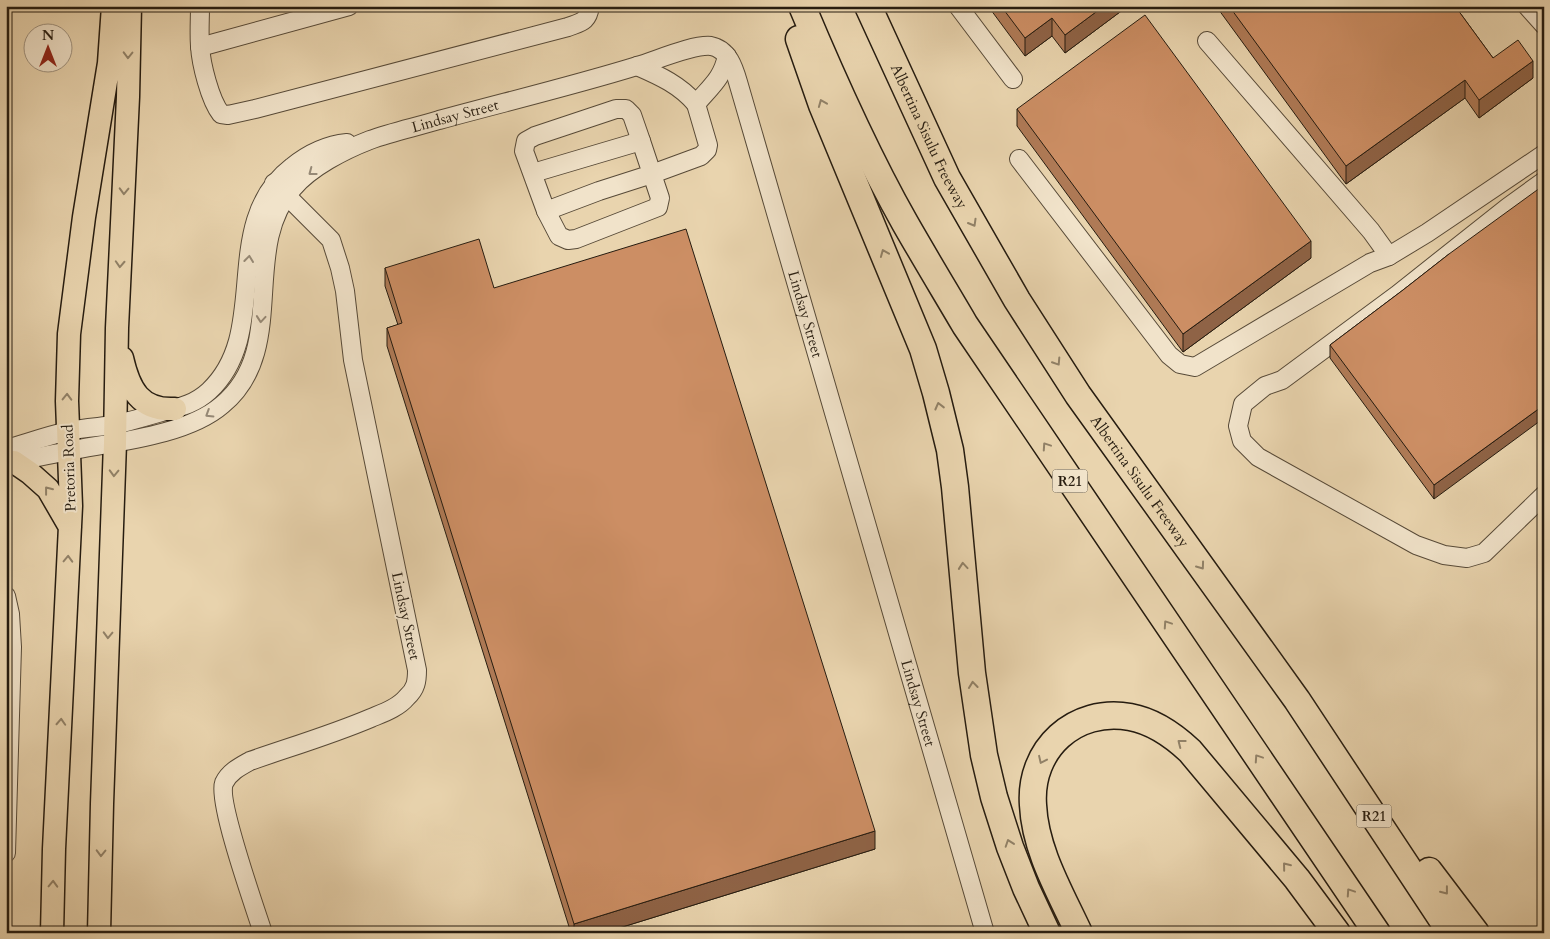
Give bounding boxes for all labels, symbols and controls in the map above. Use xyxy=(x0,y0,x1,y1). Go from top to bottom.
north arrow xyxy=(22,22,72,72)
text: N xyxy=(42,26,54,45)
one-way arrow xyxy=(123,52,133,59)
street label: Albertina Sisulu Freeway xyxy=(886,61,973,212)
street label: Lindsay Street xyxy=(409,95,501,137)
one-way arrow xyxy=(817,99,828,108)
one-way arrow xyxy=(309,166,318,174)
one-way arrow xyxy=(118,187,129,195)
one-way arrow xyxy=(967,218,977,227)
one-way arrow xyxy=(880,249,890,258)
one-way arrow xyxy=(243,255,254,263)
one-way arrow xyxy=(115,260,126,268)
street label: Lindsay Street xyxy=(783,268,828,360)
one-way arrow xyxy=(256,315,267,323)
one-way arrow xyxy=(1051,357,1060,366)
one-way arrow xyxy=(62,393,72,400)
one-way arrow xyxy=(934,401,945,410)
one-way arrow xyxy=(205,408,214,417)
street label: Albertina Sisulu Freeway xyxy=(1086,411,1194,551)
street label: Pretoria Road xyxy=(57,424,81,512)
one-way arrow xyxy=(1043,442,1053,451)
one-way arrow xyxy=(109,470,119,477)
road number: R21 xyxy=(1052,470,1088,492)
one-way arrow xyxy=(45,487,53,496)
one-way arrow xyxy=(63,555,74,563)
one-way arrow xyxy=(1195,561,1205,570)
one-way arrow xyxy=(957,562,968,570)
street label: Lindsay Street xyxy=(387,570,425,662)
one-way arrow xyxy=(1164,620,1173,629)
one-way arrow xyxy=(103,632,113,640)
street label: Lindsay Street xyxy=(896,657,940,749)
one-way arrow xyxy=(968,680,979,688)
one-way arrow xyxy=(55,717,66,725)
one-way arrow xyxy=(1177,740,1186,749)
one-way arrow xyxy=(1255,754,1265,763)
one-way arrow xyxy=(1038,755,1048,764)
road number: R21 xyxy=(1356,804,1392,828)
one-way arrow xyxy=(1005,839,1015,848)
one-way arrow xyxy=(95,849,106,857)
one-way arrow xyxy=(1283,863,1292,872)
one-way arrow xyxy=(48,880,59,888)
one-way arrow xyxy=(1439,885,1447,894)
one-way arrow xyxy=(1347,889,1356,898)

